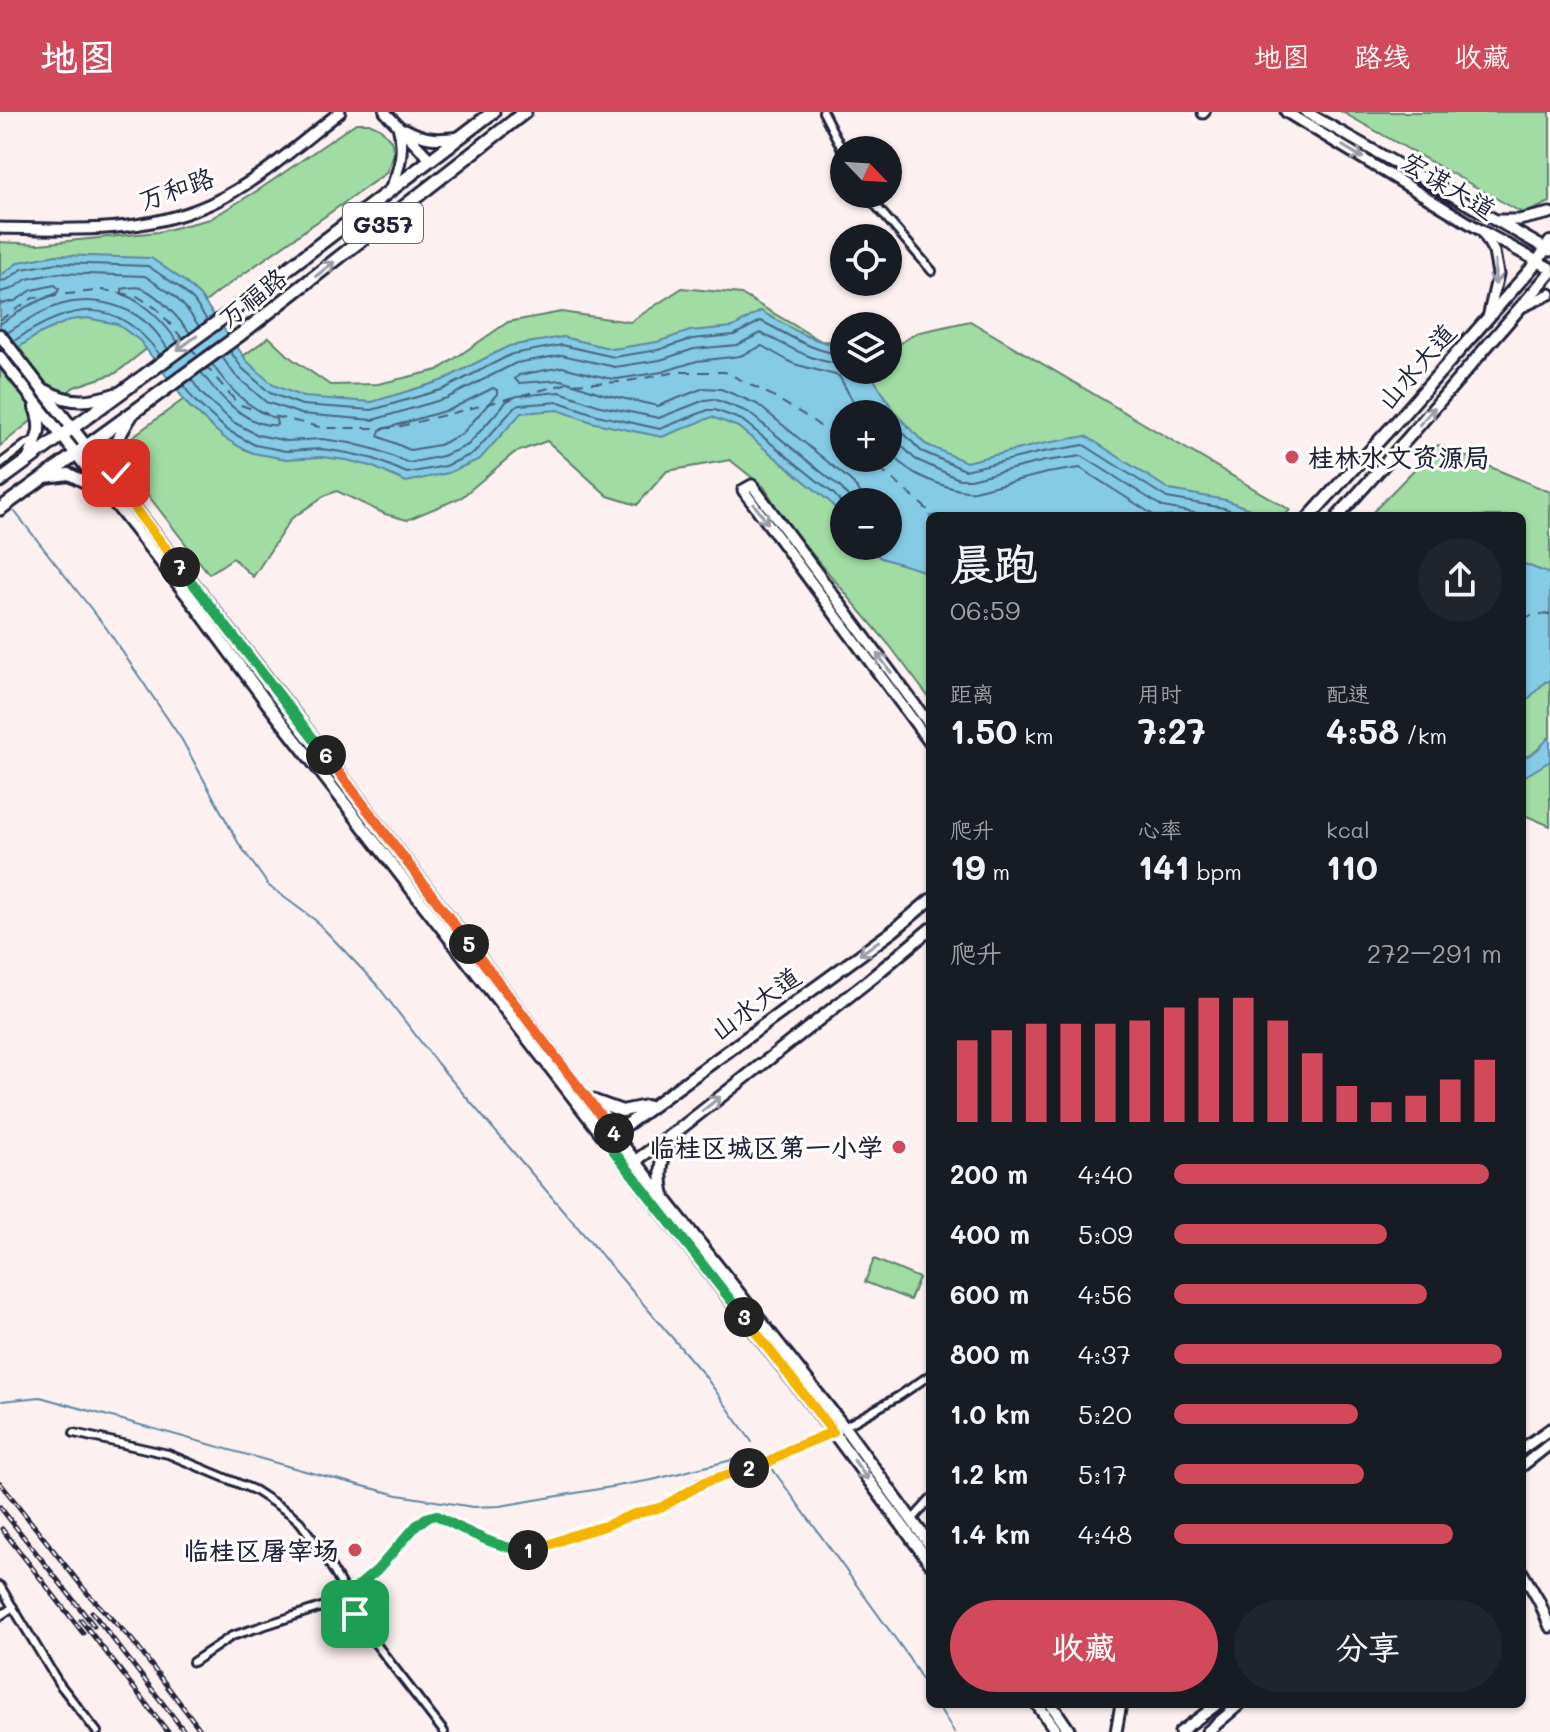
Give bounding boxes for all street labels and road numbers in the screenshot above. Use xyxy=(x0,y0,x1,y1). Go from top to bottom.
street label: 宏谋大道 xyxy=(1396,144,1502,226)
street label: 万和路 xyxy=(134,159,218,217)
road number: G357 xyxy=(343,203,423,243)
street label: 万福路 xyxy=(211,260,293,334)
street label: 山水大道 xyxy=(1369,316,1463,416)
street label: 山水大道 xyxy=(703,959,807,1047)

